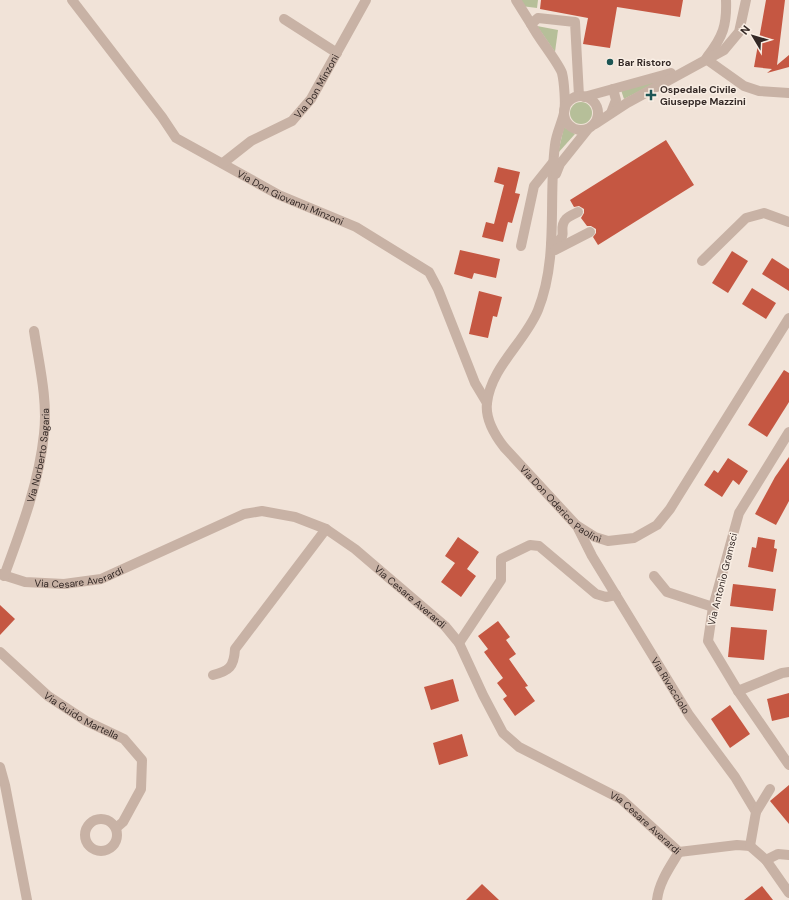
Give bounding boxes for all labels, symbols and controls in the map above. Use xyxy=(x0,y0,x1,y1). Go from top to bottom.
north arrow xyxy=(733,16,773,56)
text: N xyxy=(737,22,753,37)
street label: Via Don Minzoni xyxy=(291,52,342,121)
place label: Bar Ristoro xyxy=(618,56,671,69)
marker: Bar Ristoro xyxy=(605,57,615,67)
place label: Ospedale Civile Giuseppe Mazzini xyxy=(660,83,746,108)
marker: Ospedale Civile Giuseppe Mazzini xyxy=(645,89,657,101)
street label: Via Don Giovanni Minzoni xyxy=(235,167,346,228)
street label: Via Norberto Sagaria xyxy=(24,408,52,504)
street label: Via Don Oderico Paolini xyxy=(517,462,603,546)
street label: Via Antonio Gramsci xyxy=(705,532,740,627)
street label: Via Cesare Averardi xyxy=(371,562,449,631)
street label: Via Cesare Averardi xyxy=(34,564,125,591)
street label: Via Rivacciolo xyxy=(648,655,693,716)
street label: Via Guido Martella xyxy=(41,689,121,743)
street label: Via Cesare Averardi xyxy=(607,788,683,857)

